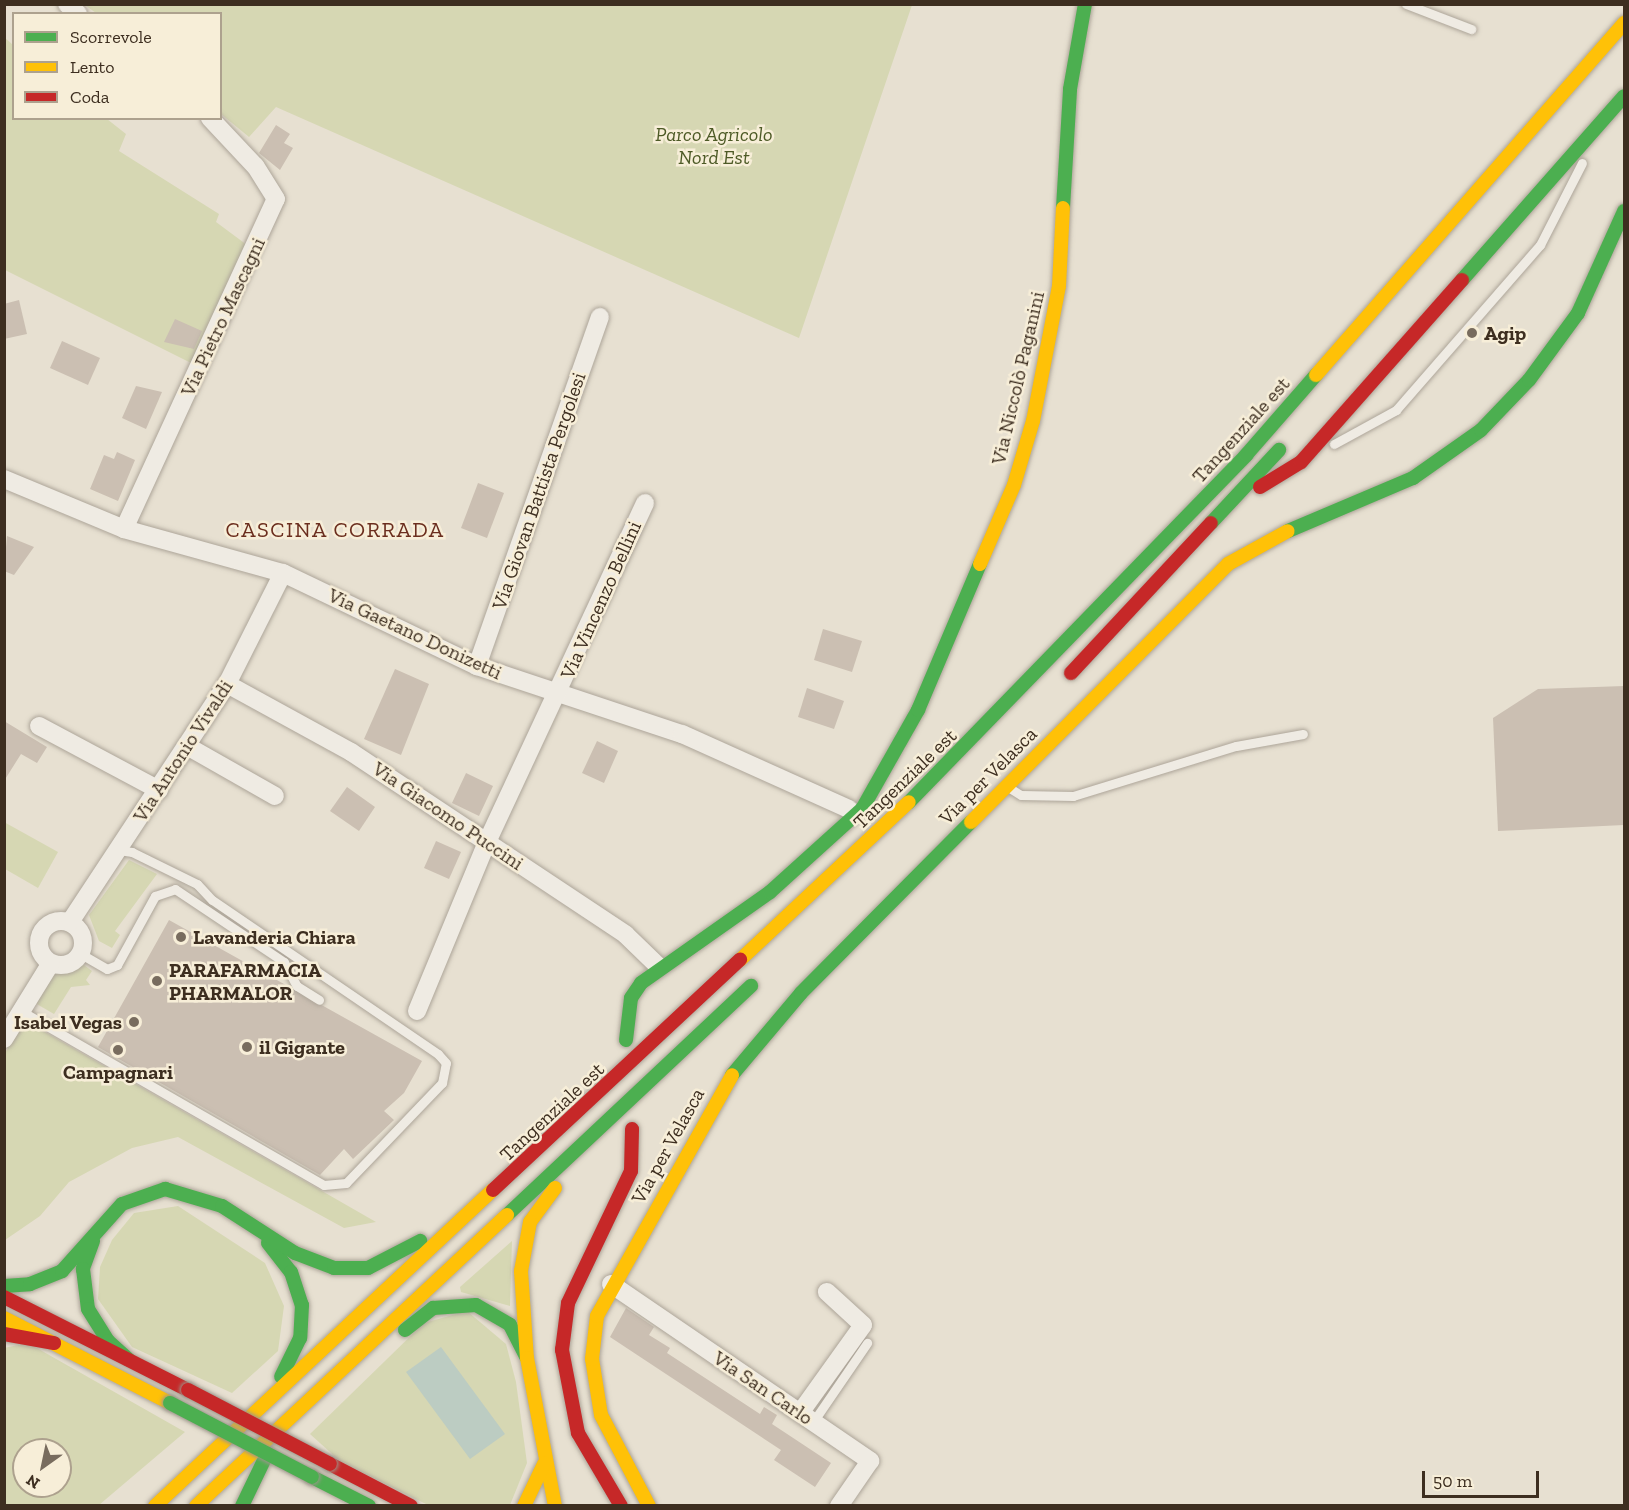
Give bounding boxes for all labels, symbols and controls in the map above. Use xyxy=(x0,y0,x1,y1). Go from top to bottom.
legend xyxy=(12,12,222,120)
text: Scorrevole xyxy=(70,26,152,48)
text: Lento xyxy=(70,56,115,78)
text: Coda xyxy=(70,86,109,108)
park label: Parco Agricolo Nord Est xyxy=(655,123,773,170)
street label: Via Pietro Mascagni xyxy=(176,234,270,400)
street label: Via Niccolò Paganini xyxy=(986,289,1050,467)
place label: Agip xyxy=(1484,321,1526,345)
marker: Agip xyxy=(1465,326,1479,340)
street label: Via Giovan Battista Pergolesi xyxy=(487,369,591,613)
street label: Tangenziale est xyxy=(1187,372,1295,488)
district label: CASCINA CORRADA xyxy=(225,517,445,543)
street label: Via Vincenzo Bellini xyxy=(555,517,647,683)
street label: Via Gaetano Donizetti xyxy=(324,583,506,685)
street label: Via Antonio Vivaldi xyxy=(128,675,238,827)
street label: Via per Velasca xyxy=(934,722,1042,830)
street label: Tangenziale est xyxy=(848,724,962,834)
street label: Via Giacomo Puccini xyxy=(368,757,528,875)
place label: Lavanderia Chiara xyxy=(193,925,356,949)
marker: Lavanderia Chiara xyxy=(174,930,188,944)
place label: PARAFARMACIA PHARMALOR xyxy=(169,958,322,1005)
marker: PARAFARMACIA PHARMALOR xyxy=(150,974,164,988)
place label: Isabel Vegas xyxy=(13,1010,122,1034)
marker: Isabel Vegas xyxy=(127,1015,141,1029)
place label: il Gigante xyxy=(259,1035,345,1059)
marker: il Gigante xyxy=(240,1040,254,1054)
marker: Campagnari xyxy=(111,1043,125,1057)
street label: Tangenziale est xyxy=(495,1057,609,1167)
place label: Campagnari xyxy=(63,1060,173,1084)
street label: Via per Velasca xyxy=(626,1084,710,1208)
street label: Via San Carlo xyxy=(709,1346,817,1430)
north arrow xyxy=(12,1438,72,1498)
scale bar xyxy=(1425,1459,1542,1497)
text: 50 m xyxy=(1433,1470,1472,1492)
text: N xyxy=(23,1471,43,1493)

